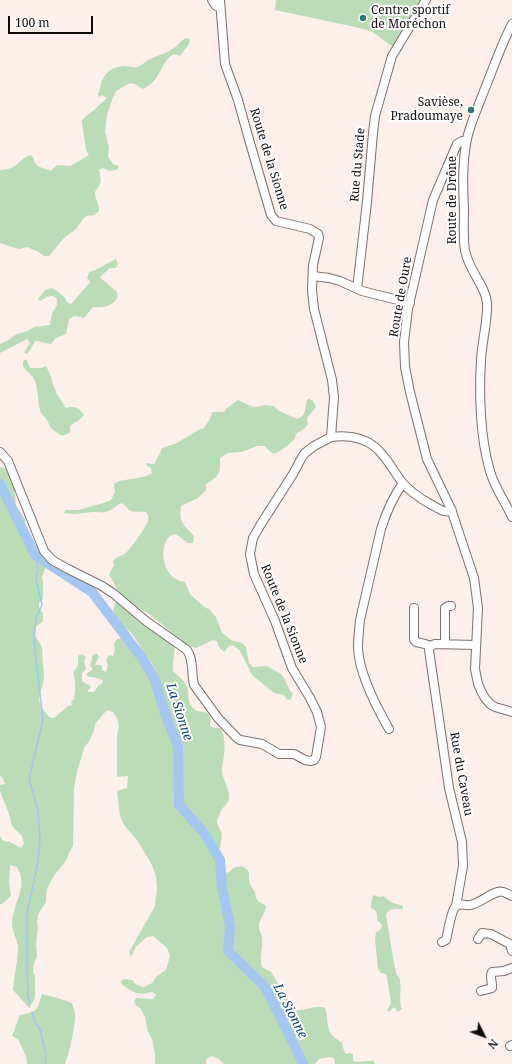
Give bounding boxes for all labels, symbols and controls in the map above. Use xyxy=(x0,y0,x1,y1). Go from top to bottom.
place label: Centre sportif de Moréchon xyxy=(371,4,450,32)
scale bar xyxy=(10,8,95,34)
marker: Centre sportif de Moréchon xyxy=(358,13,368,23)
text: 100 m xyxy=(15,14,50,31)
place label: Savièse, Pradoumaye xyxy=(391,96,463,124)
marker: Savièse, Pradoumaye xyxy=(466,105,476,115)
street label: Route de la Sionne xyxy=(247,106,291,212)
street label: Rue du Stade xyxy=(348,127,368,203)
street label: Route de Drône xyxy=(446,156,460,244)
street label: Route de Oure xyxy=(387,256,415,338)
street label: Route de la Sionne xyxy=(257,562,311,666)
water label: La Sionne xyxy=(162,681,196,743)
street label: Rue du Caveau xyxy=(447,731,475,817)
water label: La Sionne xyxy=(270,981,310,1041)
north arrow xyxy=(464,1016,504,1056)
text: N xyxy=(485,1036,502,1053)

